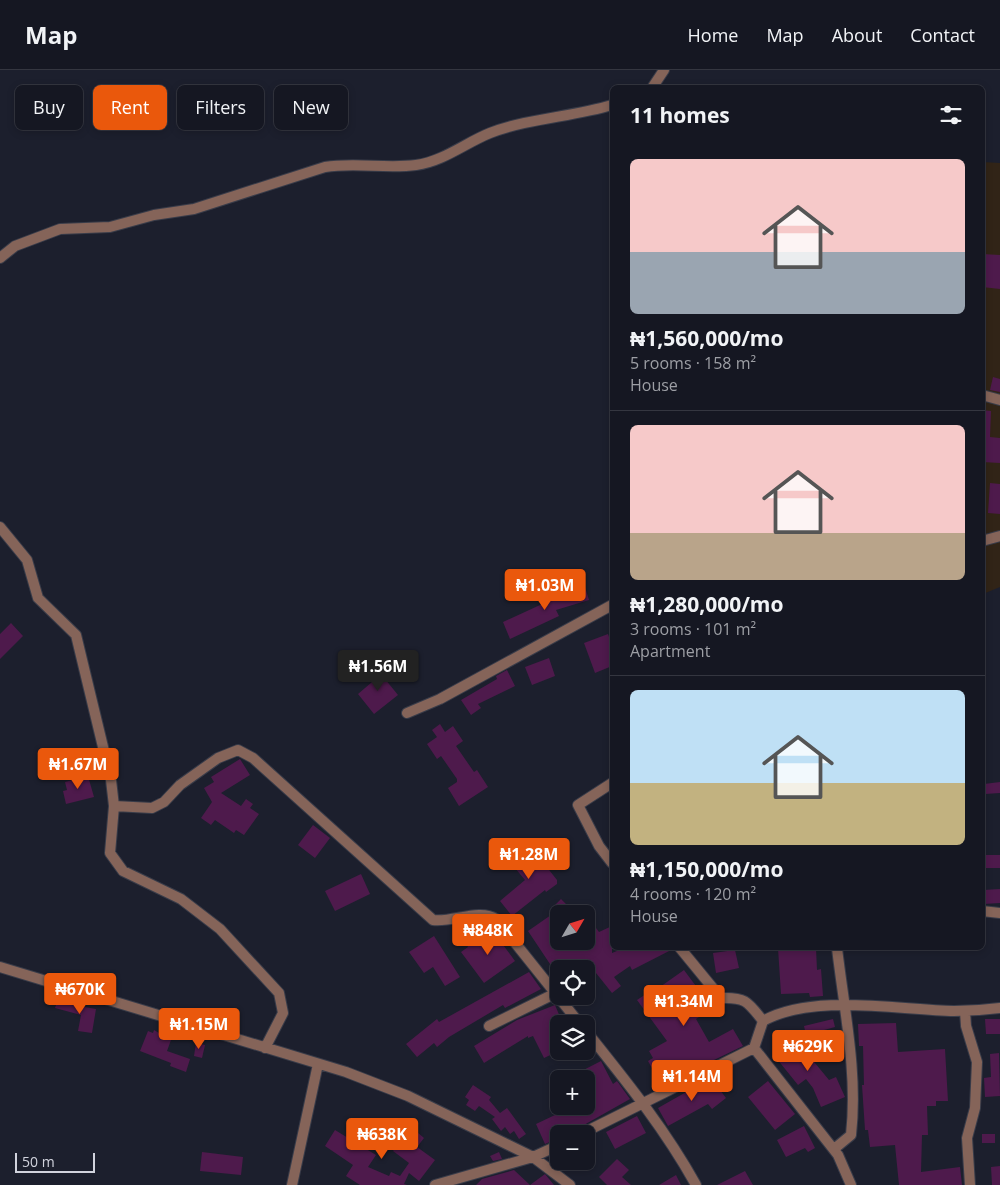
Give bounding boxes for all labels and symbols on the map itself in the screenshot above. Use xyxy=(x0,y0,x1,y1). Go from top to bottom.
pin: ₦1.03M xyxy=(504,568,586,611)
pin: ₦1.56M xyxy=(337,650,419,692)
pin: ₦1.67M xyxy=(37,748,119,790)
pin: ₦1.28M xyxy=(488,838,570,880)
north arrow xyxy=(550,905,595,950)
pin: ₦848K xyxy=(453,914,523,956)
pin: ₦670K xyxy=(45,972,115,1015)
pin: ₦1.34M xyxy=(643,984,725,1027)
pin: ₦1.15M xyxy=(158,1008,240,1050)
pin: ₦629K xyxy=(773,1030,843,1072)
pin: ₦1.14M xyxy=(651,1060,733,1102)
pin: ₦638K xyxy=(347,1118,417,1160)
scale bar xyxy=(15,1150,95,1173)

